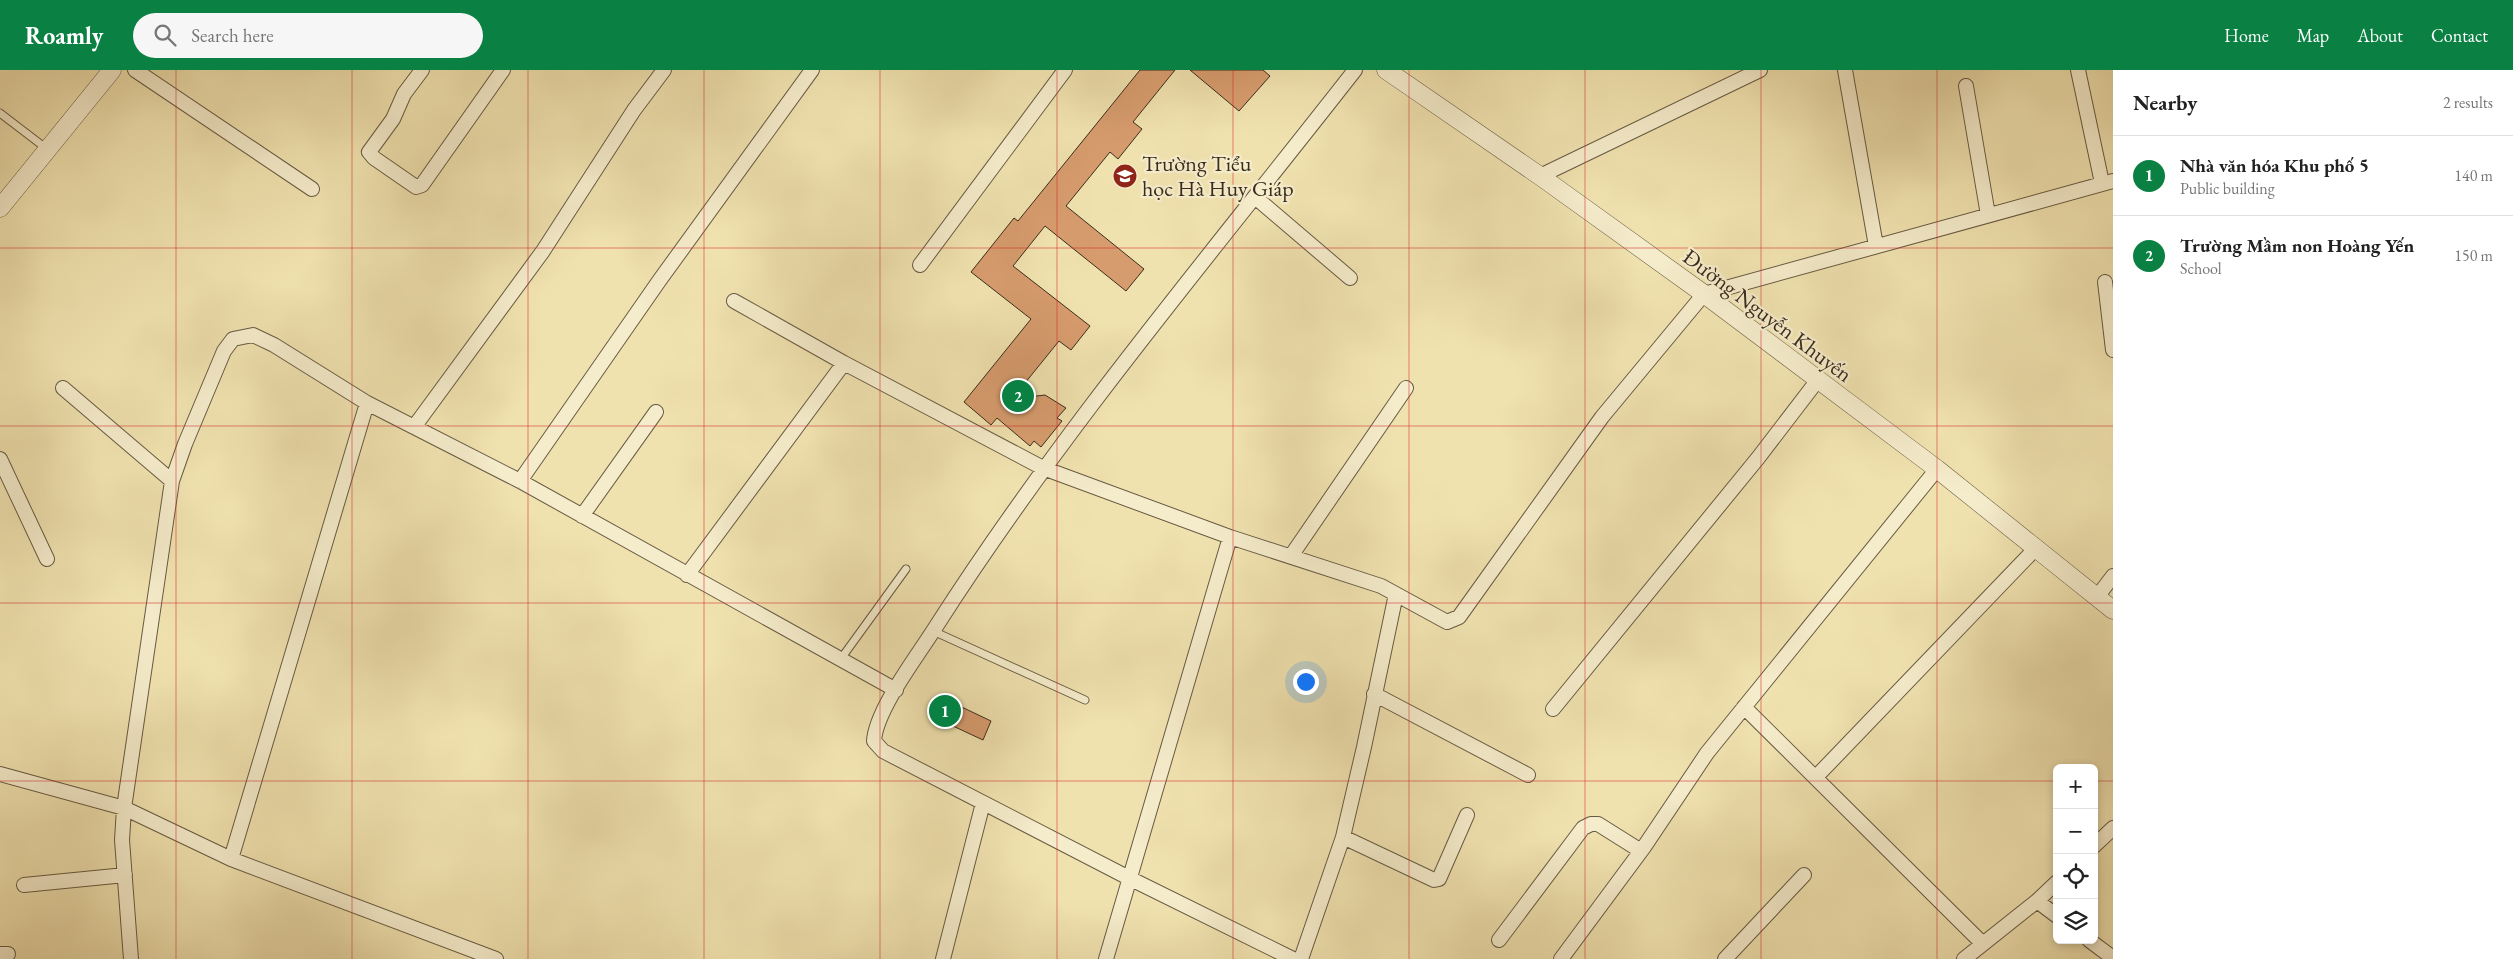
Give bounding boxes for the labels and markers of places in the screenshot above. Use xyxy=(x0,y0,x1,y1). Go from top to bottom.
place label: Trường Tiểu học Hà Huy Giáp xyxy=(1142,149,1294,203)
school or university icon: Trường Tiểu học Hà Huy Giáp xyxy=(1112,163,1138,189)
pin: 2 xyxy=(1002,377,1034,415)
pin: 1 xyxy=(929,692,961,730)

